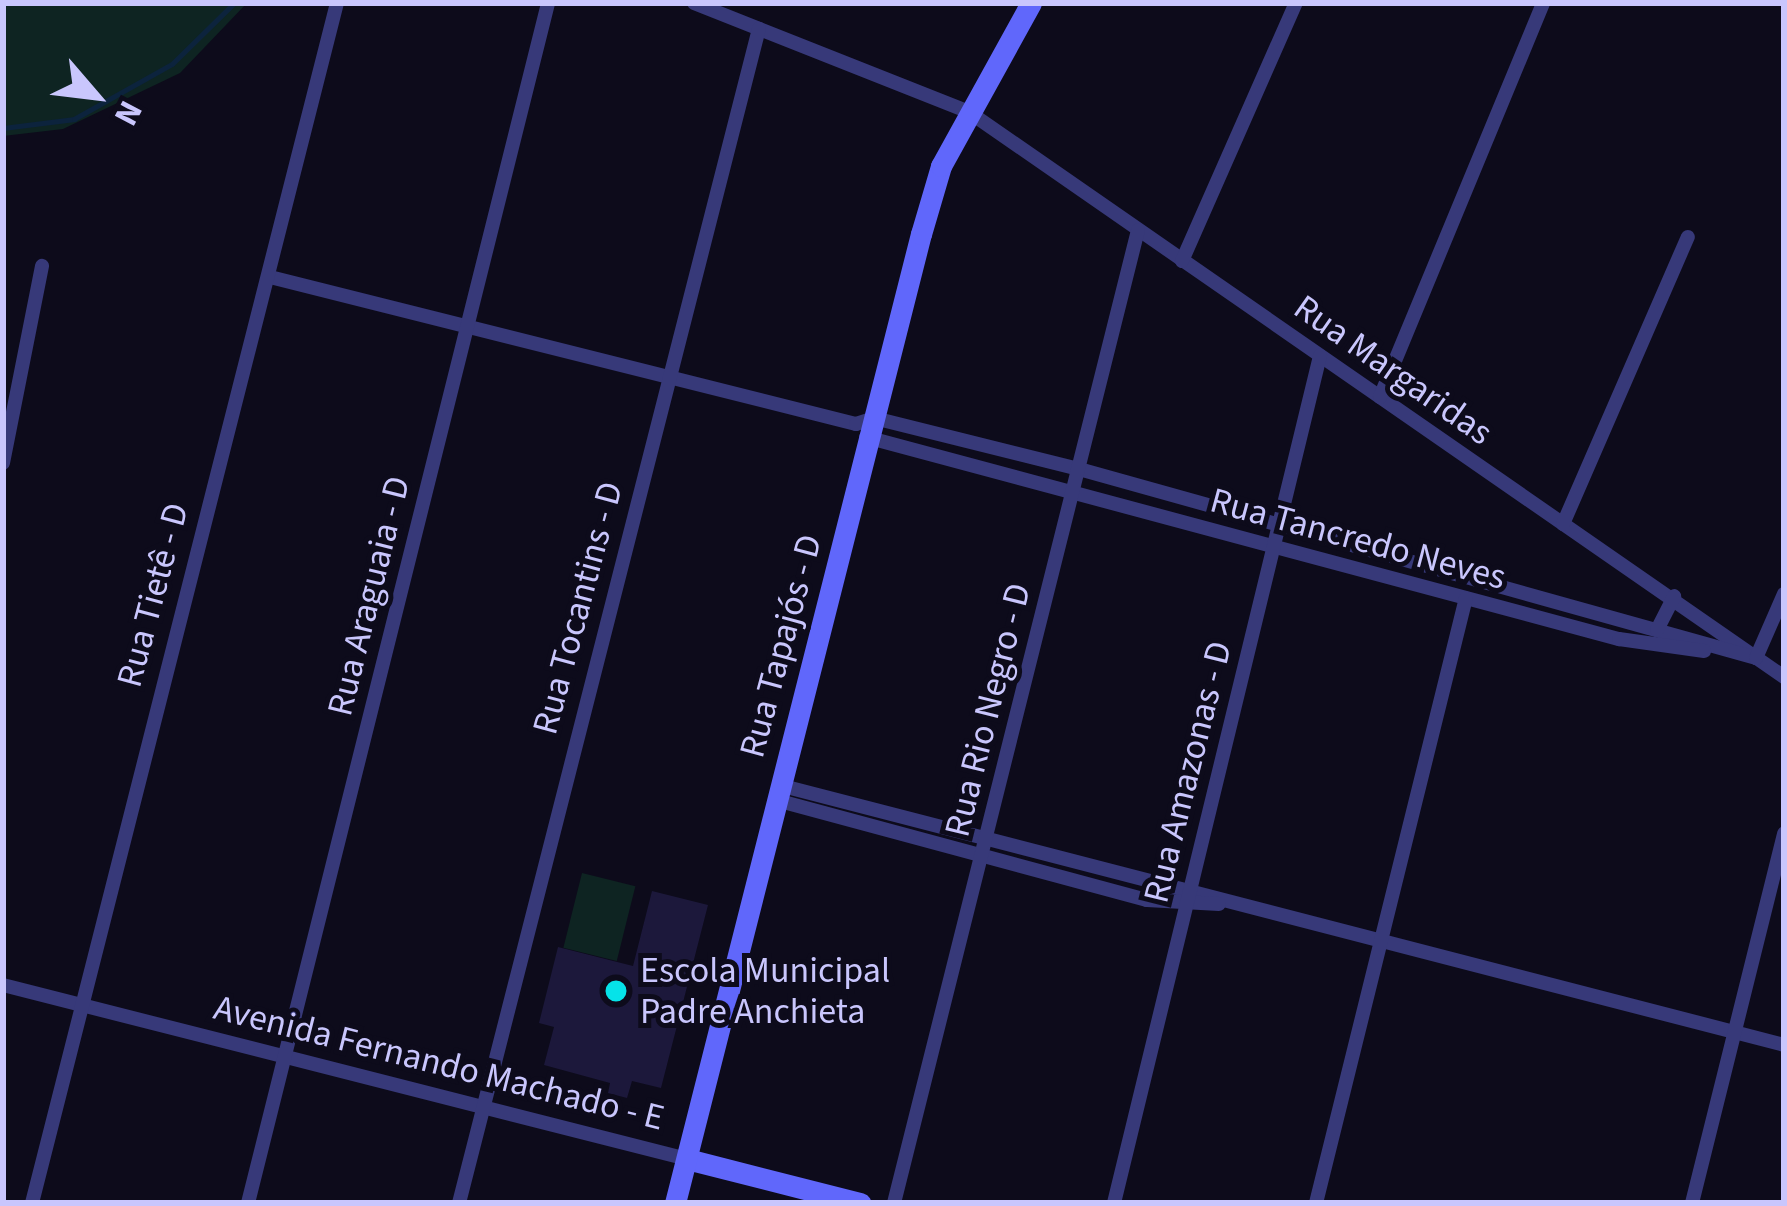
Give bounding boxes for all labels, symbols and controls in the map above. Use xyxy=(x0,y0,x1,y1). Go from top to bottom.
north arrow xyxy=(36,36,156,156)
text: N xyxy=(102,92,154,134)
street label: Rua Margaridas xyxy=(1286,286,1500,454)
street label: Rua Araguaia - D xyxy=(318,472,420,720)
street label: Rua Tocantins - D xyxy=(524,477,632,739)
street label: Rua Tancredo Neves xyxy=(1206,479,1510,599)
street label: Rua Tietê - D xyxy=(108,498,198,692)
street label: Rua Tapajós - D xyxy=(731,530,831,762)
street label: Rua Rio Negro - D xyxy=(936,579,1040,841)
street label: Rua Amazonas - D xyxy=(1135,637,1241,907)
place label: Escola Municipal Padre Anchieta xyxy=(640,948,890,1033)
marker: Escola Municipal Padre Anchieta xyxy=(603,978,629,1004)
street label: Avenida Fernando Machado - E xyxy=(210,986,668,1140)

